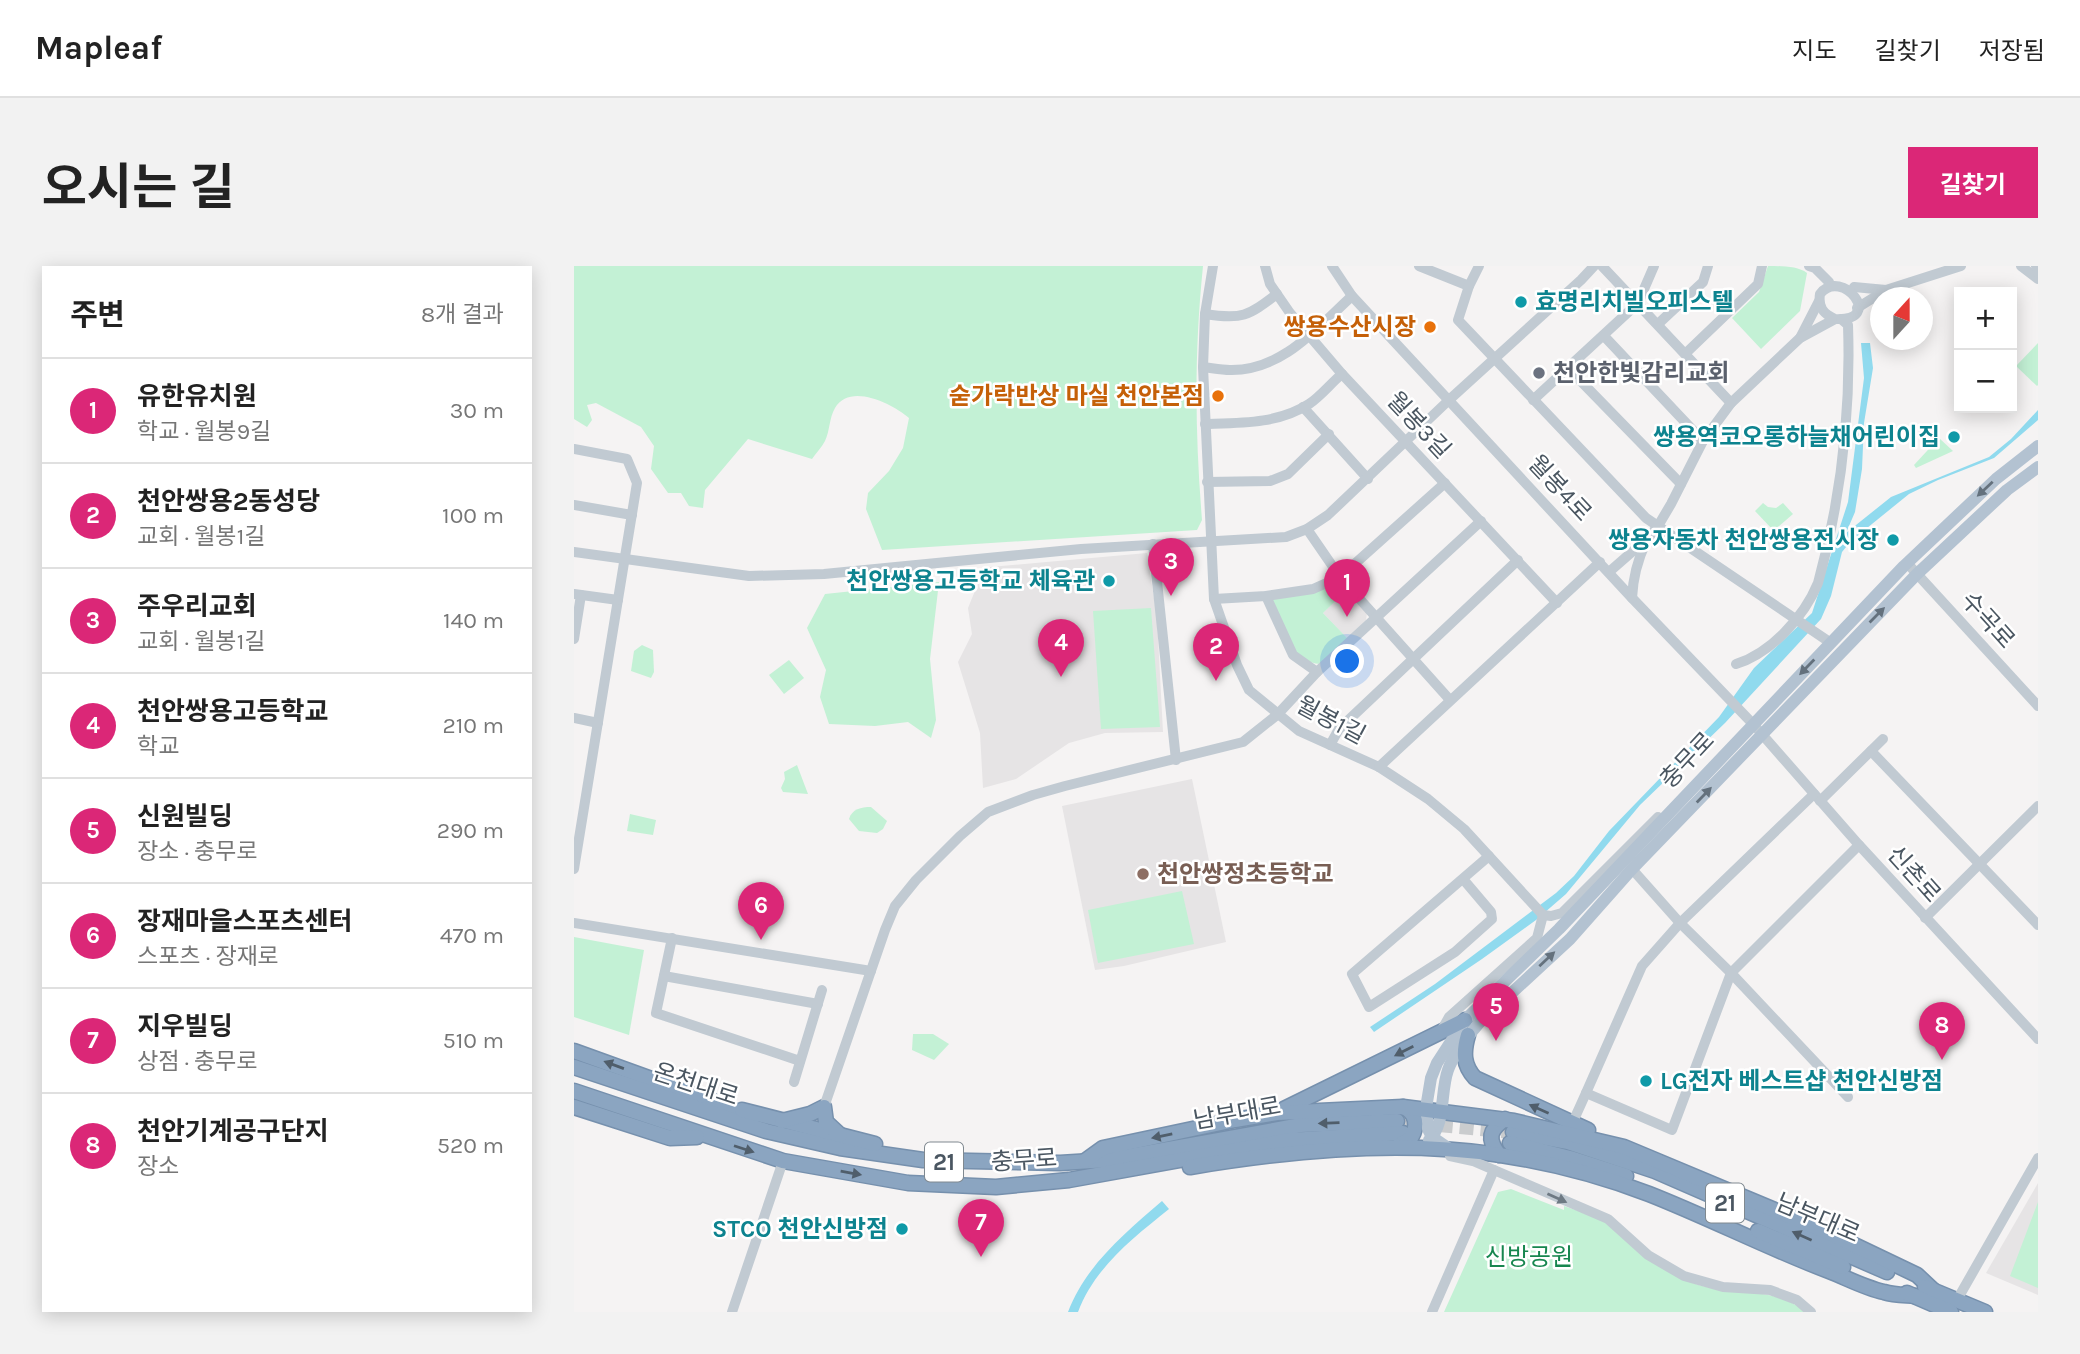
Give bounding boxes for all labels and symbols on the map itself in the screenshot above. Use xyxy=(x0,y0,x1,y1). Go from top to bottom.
north arrow xyxy=(1870,287,1933,350)
place label: 효명리치빌오피스텔 xyxy=(1535,288,1734,316)
marker: 효명리치빌오피스텔 xyxy=(1513,294,1529,310)
place label: 쌍용수산시장 xyxy=(1284,313,1416,341)
marker: 쌍용수산시장 xyxy=(1422,319,1438,335)
place label: 천안한빛감리교회 xyxy=(1553,359,1730,387)
marker: 천안한빛감리교회 xyxy=(1531,365,1547,381)
place label: 숟가락반상 마실 천안본점 xyxy=(949,382,1204,410)
street label: 월봉3길 xyxy=(1381,386,1457,464)
marker: 숟가락반상 마실 천안본점 xyxy=(1210,388,1226,404)
place label: 쌍용역코오롱하늘채어린이집 xyxy=(1653,423,1940,451)
marker: 쌍용역코오롱하늘채어린이집 xyxy=(1946,429,1962,445)
street label: 월봉4로 xyxy=(1523,449,1597,527)
one-way arrow xyxy=(1976,481,1994,497)
place label: 쌍용자동차 천안쌍용전시장 xyxy=(1608,526,1879,554)
marker: 쌍용자동차 천안쌍용전시장 xyxy=(1885,532,1901,548)
pin: 3 xyxy=(1148,538,1194,596)
pin: 1 xyxy=(1324,559,1370,617)
place label: 천안쌍용고등학교 체육관 xyxy=(846,567,1095,595)
marker: 천안쌍용고등학교 체육관 xyxy=(1101,573,1117,589)
street label: 수곡로 xyxy=(1955,586,2021,654)
one-way arrow xyxy=(1868,607,1884,624)
pin: 4 xyxy=(1038,619,1084,677)
pin: 2 xyxy=(1193,623,1239,681)
your location xyxy=(1330,644,1364,678)
one-way arrow xyxy=(1799,659,1816,676)
street label: 월봉1길 xyxy=(1292,690,1370,750)
street label: 충무로 xyxy=(1654,726,1720,794)
one-way arrow xyxy=(1696,787,1712,804)
street label: 신촌로 xyxy=(1881,840,1947,908)
place label: 천안쌍정초등학교 xyxy=(1157,860,1334,888)
marker: 천안쌍정초등학교 xyxy=(1135,866,1151,882)
pin: 6 xyxy=(738,882,784,940)
one-way arrow xyxy=(1538,952,1555,968)
pin: 5 xyxy=(1473,983,1519,1041)
pin: 8 xyxy=(1919,1002,1965,1060)
one-way arrow xyxy=(1394,1046,1414,1057)
street label: 온천대로 xyxy=(650,1057,742,1111)
one-way arrow xyxy=(604,1059,625,1070)
place label: LG전자 베스트샵 천안신방점 xyxy=(1660,1067,1943,1095)
marker: LG전자 베스트샵 천안신방점 xyxy=(1638,1073,1654,1089)
street label: 남부대로 xyxy=(1191,1092,1283,1134)
one-way arrow xyxy=(1529,1103,1550,1114)
one-way arrow xyxy=(1317,1118,1339,1129)
one-way arrow xyxy=(1151,1130,1173,1141)
road number: 21 xyxy=(925,1142,963,1182)
one-way arrow xyxy=(734,1144,755,1155)
street label: 충무로 xyxy=(990,1144,1058,1176)
one-way arrow xyxy=(840,1168,862,1179)
road number: 21 xyxy=(1706,1184,1744,1222)
street label: 남부대로 xyxy=(1772,1188,1864,1248)
one-way arrow xyxy=(1546,1193,1567,1204)
pin: 7 xyxy=(958,1199,1004,1257)
place label: STCO 천안신방점 xyxy=(712,1215,888,1243)
marker: STCO 천안신방점 xyxy=(894,1221,910,1237)
one-way arrow xyxy=(1792,1230,1812,1242)
park label: 신방공원 xyxy=(1485,1243,1573,1271)

